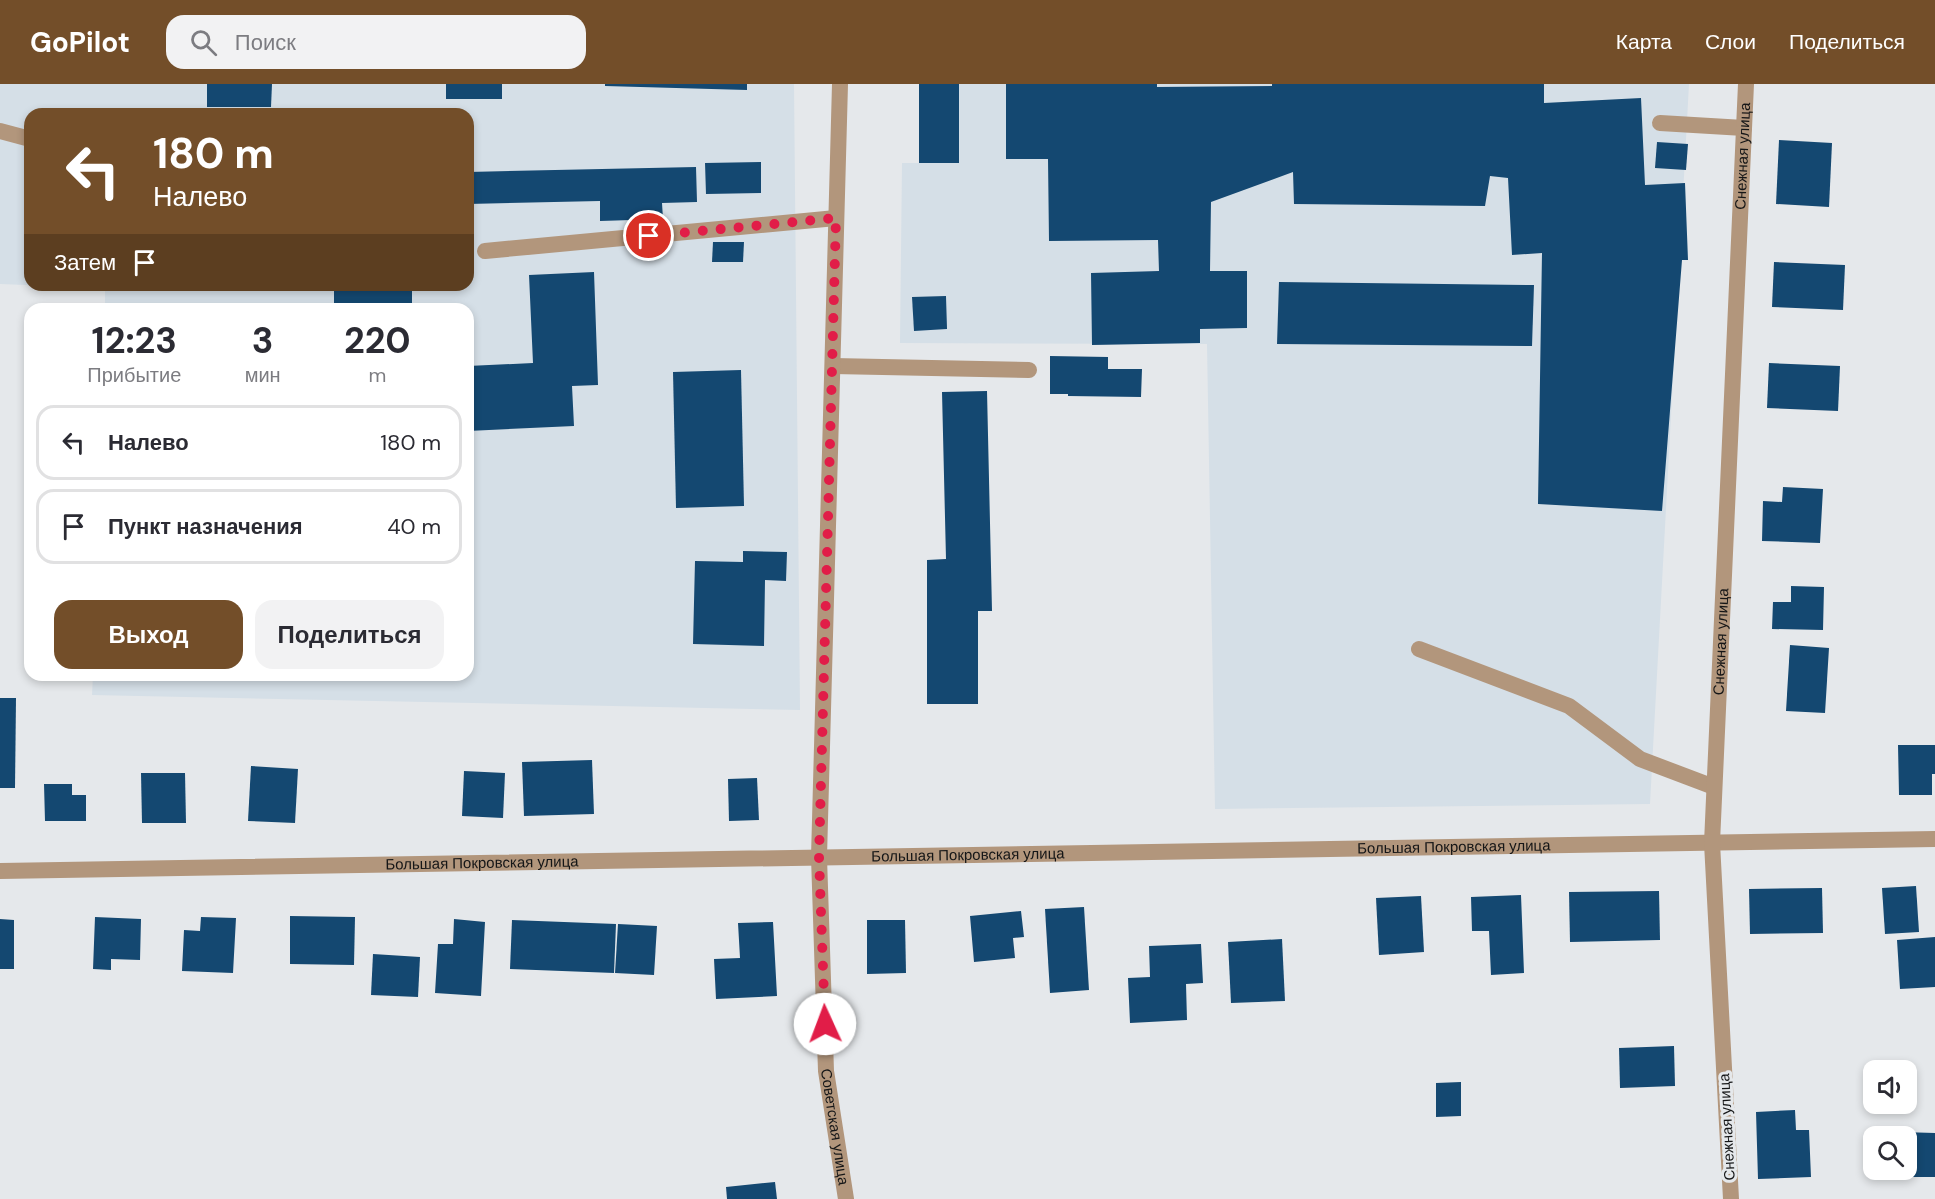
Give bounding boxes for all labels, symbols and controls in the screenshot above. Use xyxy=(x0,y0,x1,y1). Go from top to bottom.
search box xyxy=(166,15,586,69)
text: GoPilot xyxy=(30,24,130,61)
icon: search xyxy=(187,26,220,59)
text: Поиск xyxy=(235,28,296,57)
text: Карта xyxy=(1616,28,1672,56)
text: Слои xyxy=(1705,28,1756,56)
text: Поделиться xyxy=(1789,28,1905,56)
street label: Снежная улица xyxy=(1730,101,1755,210)
text: 180 m xyxy=(153,126,274,181)
icon: left xyxy=(54,132,132,210)
text: Налево xyxy=(153,179,247,214)
pin xyxy=(623,210,674,261)
icon: arrive xyxy=(632,219,665,252)
icon: arrive xyxy=(128,246,161,279)
text: Затем xyxy=(54,248,116,277)
text: 12:23 xyxy=(92,317,177,364)
text: 3 xyxy=(252,317,273,364)
text: 220 xyxy=(344,317,411,364)
text: Прибытие xyxy=(87,362,181,388)
text: мин xyxy=(245,362,281,388)
text: m xyxy=(368,362,386,388)
icon: left xyxy=(57,426,90,459)
text: Налево xyxy=(108,428,189,457)
text: 180 m xyxy=(380,428,441,457)
icon: arrive xyxy=(57,510,90,543)
text: Пункт назначения xyxy=(108,512,303,541)
text: 40 m xyxy=(387,512,441,541)
street label: Снежная улица xyxy=(1709,587,1733,696)
button: Выход xyxy=(54,600,243,669)
button: Поделиться xyxy=(255,600,444,669)
street label: Большая Покровская улица xyxy=(1357,835,1551,859)
street label: Большая Покровская улица xyxy=(871,843,1065,867)
street label: Большая Покровская улица xyxy=(385,851,579,875)
position arrow xyxy=(793,992,857,1056)
map controls xyxy=(1863,1060,1917,1180)
button: sound xyxy=(1863,1060,1917,1114)
street label: Советская улица xyxy=(816,1067,854,1187)
street label: Снежная улица xyxy=(1714,1072,1740,1181)
button: search xyxy=(1863,1126,1917,1180)

